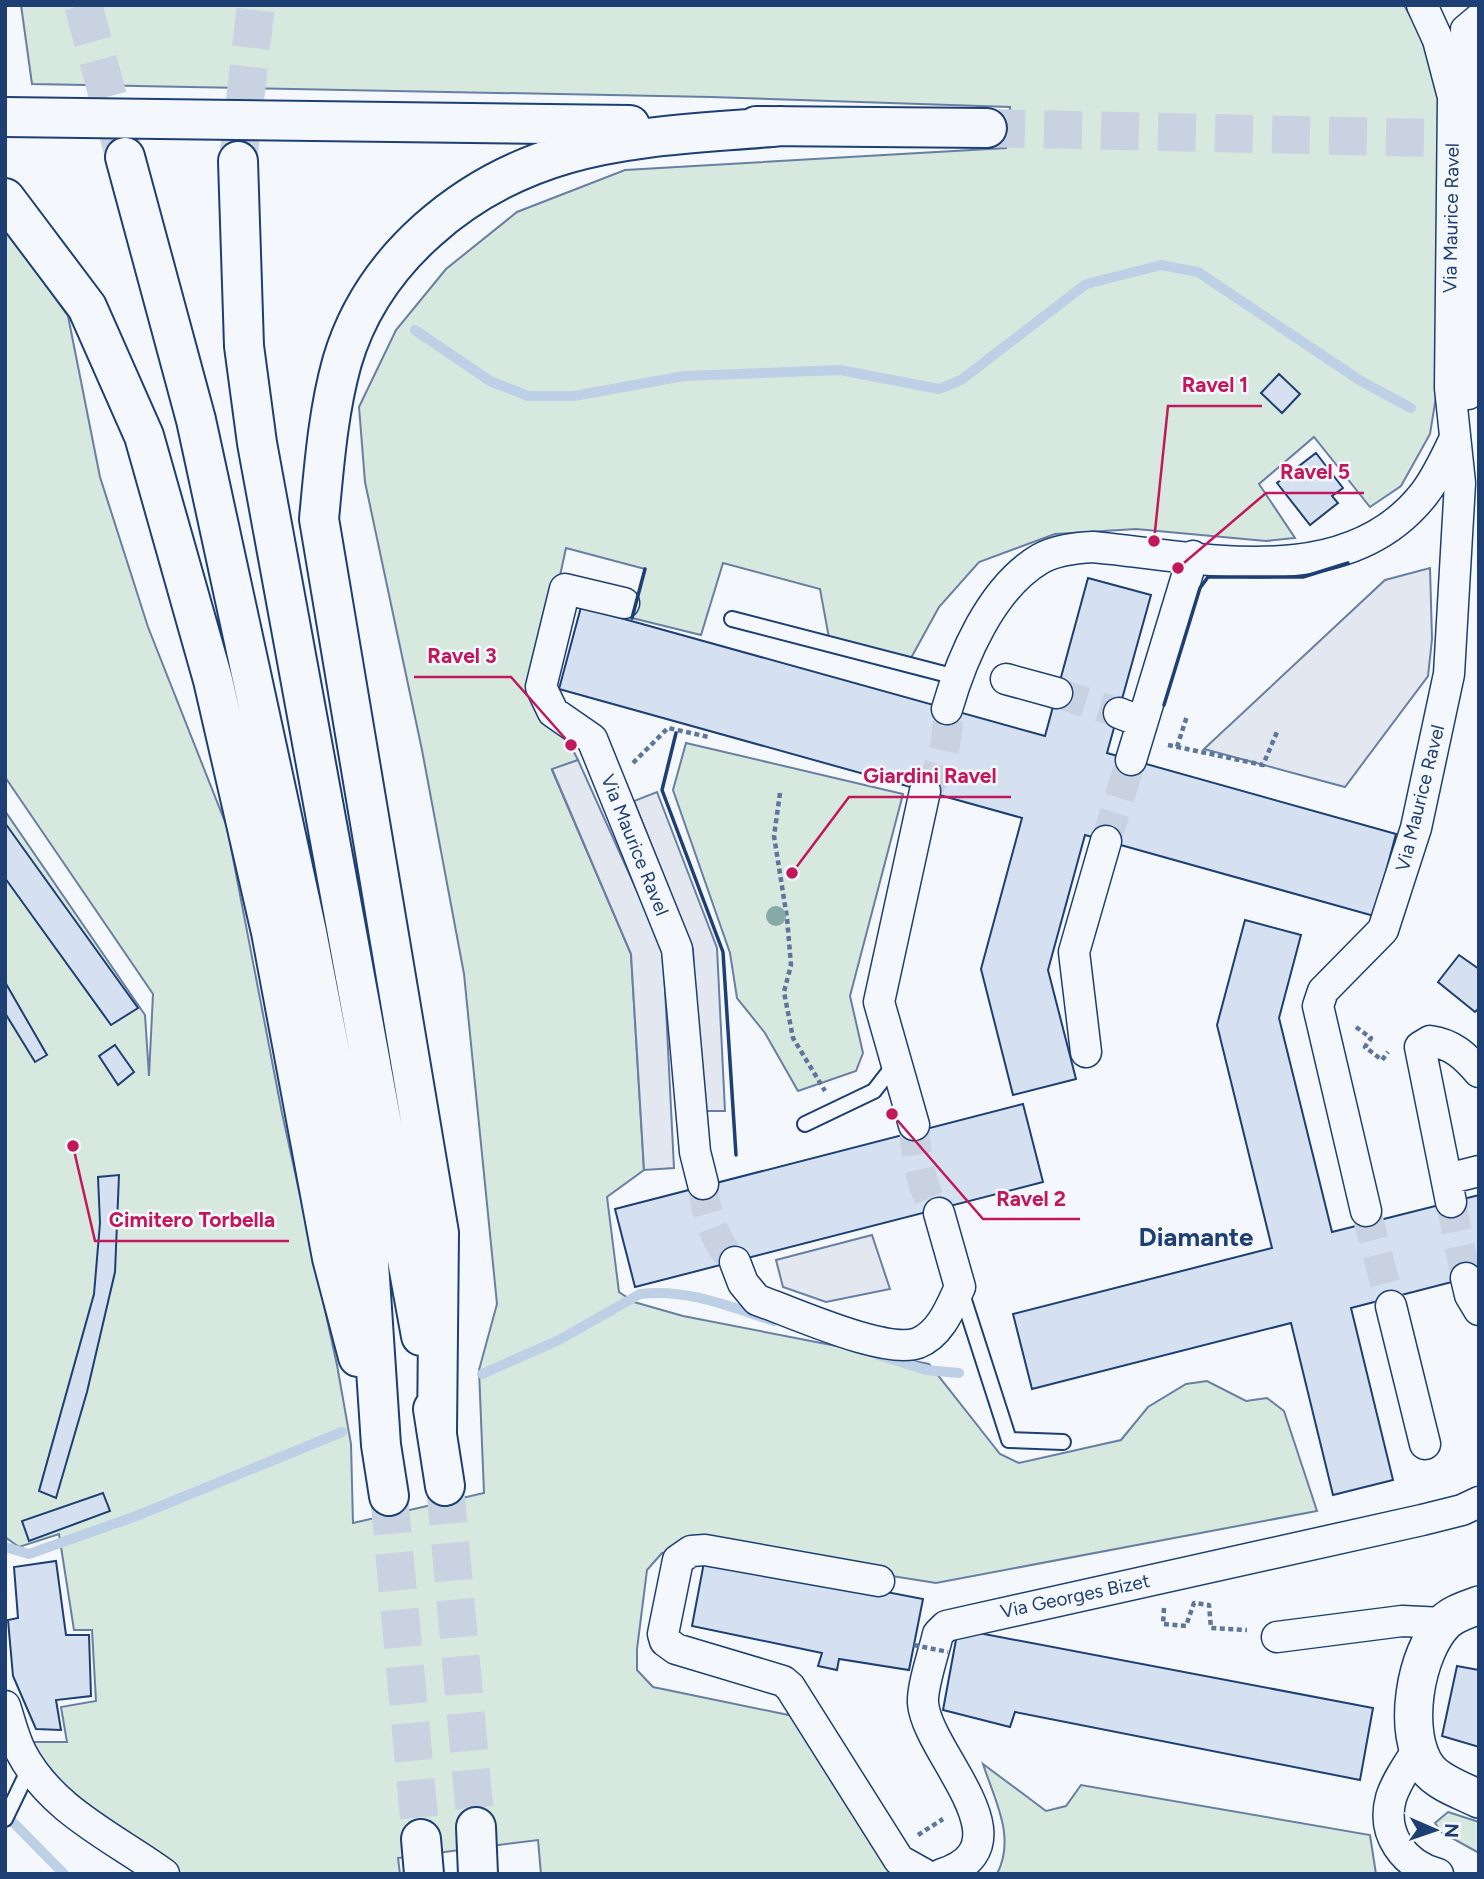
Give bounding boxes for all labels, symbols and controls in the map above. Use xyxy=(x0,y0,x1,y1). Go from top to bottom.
street label: Via Maurice Ravel xyxy=(1438,143,1464,293)
callout: Ravel 1 xyxy=(1168,364,1262,406)
text: Ravel 1 xyxy=(1182,372,1248,397)
callout: Ravel 5 xyxy=(1266,451,1364,493)
text: Ravel 5 xyxy=(1280,459,1350,484)
callout: Ravel 3 xyxy=(414,635,511,677)
text: Ravel 3 xyxy=(427,643,497,668)
street label: Via Maurice Ravel xyxy=(1391,722,1449,874)
callout: Giardini Ravel xyxy=(849,755,1011,797)
text: Giardini Ravel xyxy=(863,763,997,788)
street label: Via Maurice Ravel xyxy=(596,771,674,919)
callout: Ravel 2 xyxy=(983,1177,1080,1219)
text: Ravel 2 xyxy=(996,1186,1066,1211)
callout: Cimitero Torbella xyxy=(95,1199,289,1241)
text: Cimitero Torbella xyxy=(109,1207,275,1232)
district label: Diamante xyxy=(1139,1221,1253,1253)
street label: Via Georges Bizet xyxy=(998,1569,1152,1623)
north arrow xyxy=(1400,1795,1470,1865)
text: N xyxy=(1440,1823,1463,1838)

